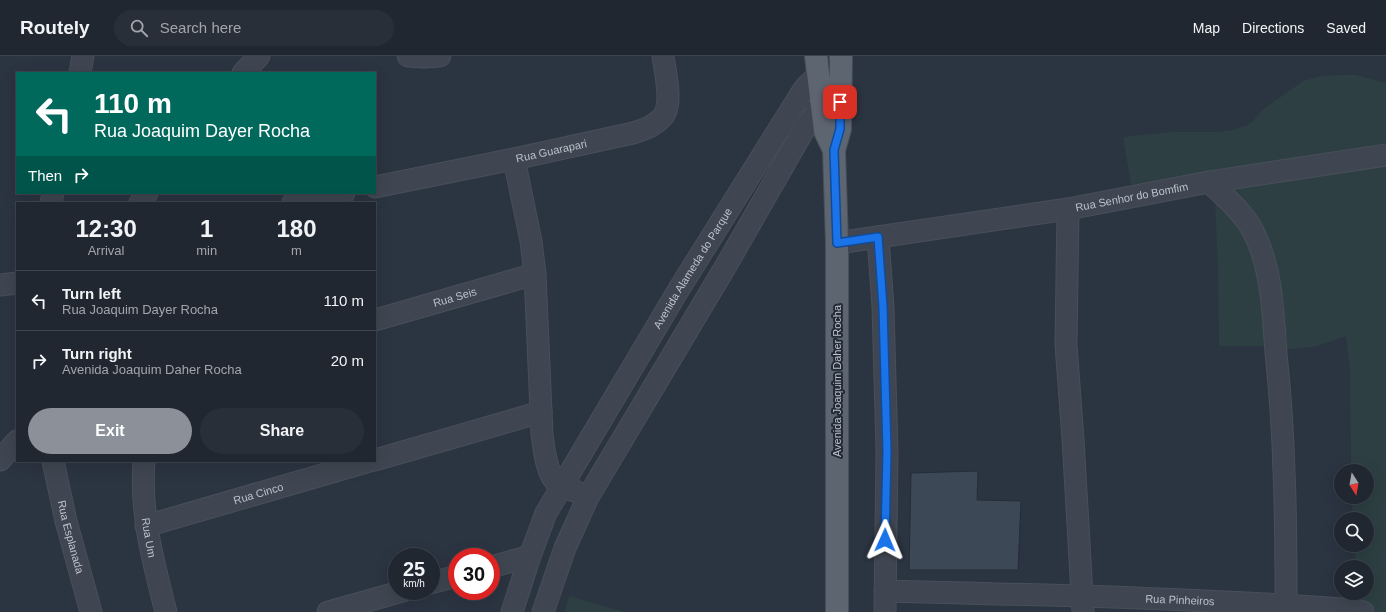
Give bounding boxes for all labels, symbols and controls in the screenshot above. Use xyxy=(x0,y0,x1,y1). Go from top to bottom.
search box xyxy=(114,10,394,46)
text: Routely xyxy=(20,17,90,38)
icon: search xyxy=(128,17,150,39)
text: Search here xyxy=(160,19,241,36)
text: Map xyxy=(1193,20,1220,36)
text: Directions xyxy=(1242,20,1304,36)
text: Saved xyxy=(1326,20,1366,36)
pin xyxy=(823,85,857,119)
icon: left xyxy=(28,88,80,140)
text: 110 m xyxy=(94,88,172,119)
icon: arrive xyxy=(829,91,851,113)
text: Rua Joaquim Dayer Rocha xyxy=(94,121,310,141)
street label: Rua Guarapari xyxy=(515,137,588,164)
icon: right xyxy=(70,164,92,186)
text: Then xyxy=(28,167,62,184)
street label: Rua Senhor do Bomfim xyxy=(1074,180,1189,213)
street label: Avenida Alameda do Parque xyxy=(651,206,734,331)
text: 12:30 xyxy=(75,215,137,242)
text: 1 xyxy=(200,215,213,242)
text: 180 xyxy=(277,215,317,242)
text: Arrival xyxy=(88,243,125,258)
text: min xyxy=(196,243,217,258)
text: m xyxy=(291,243,302,258)
text: Turn left xyxy=(62,285,121,302)
street label: Rua Seis xyxy=(432,285,478,309)
icon: left xyxy=(28,290,50,312)
text: 110 m xyxy=(323,292,364,309)
text: Rua Joaquim Dayer Rocha xyxy=(62,302,218,317)
street label: Avenida Joaquim Daher Rocha xyxy=(831,304,843,457)
text: Turn right xyxy=(62,345,132,362)
icon: right xyxy=(28,350,50,372)
text: 20 m xyxy=(331,352,364,369)
text: Avenida Joaquim Daher Rocha xyxy=(62,362,242,377)
button: Exit xyxy=(28,408,192,454)
button: Share xyxy=(200,408,364,454)
north arrow xyxy=(1334,464,1374,504)
map controls xyxy=(1334,464,1374,600)
street label: Rua Cinco xyxy=(232,480,285,506)
street label: Rua Esplanada xyxy=(56,499,86,576)
button: search xyxy=(1334,512,1374,552)
street label: Rua Um xyxy=(140,517,158,559)
position arrow xyxy=(864,519,906,561)
speed limit sign: 30 xyxy=(448,548,500,600)
text: 25 xyxy=(403,558,425,580)
button: layers xyxy=(1334,560,1374,600)
text: km/h xyxy=(403,578,425,589)
street label: Rua Pinheiros xyxy=(1145,592,1215,607)

